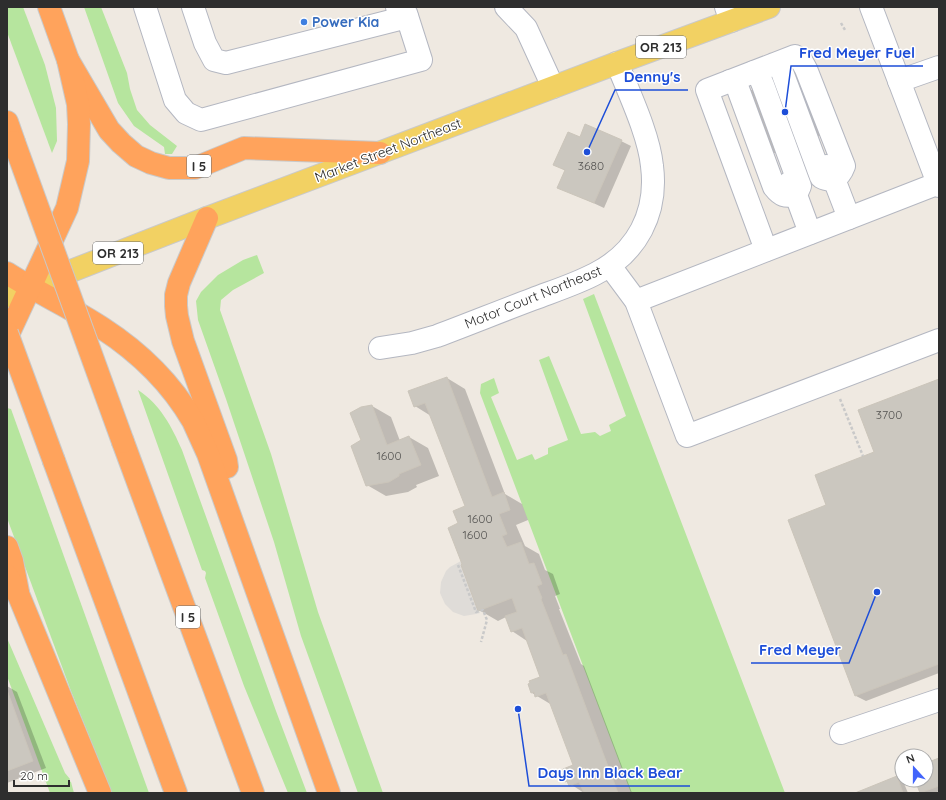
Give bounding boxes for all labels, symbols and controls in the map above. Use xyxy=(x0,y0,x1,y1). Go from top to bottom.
place label: Power Kia xyxy=(312,13,379,31)
marker: Power Kia xyxy=(299,17,309,27)
road number: OR 213 xyxy=(636,36,686,58)
callout: Fred Meyer Fuel xyxy=(791,39,923,66)
text: Fred Meyer Fuel xyxy=(799,43,915,62)
callout: Denny's xyxy=(615,63,688,90)
text: Denny's xyxy=(624,67,680,86)
street label: Market Street Northeast xyxy=(312,114,464,186)
road number: I 5 xyxy=(187,155,211,177)
house number: 3680 xyxy=(578,158,604,173)
road number: OR 213 xyxy=(93,242,143,264)
street label: Motor Court Northeast xyxy=(462,261,604,333)
house number: 3700 xyxy=(876,407,902,422)
house number: 1600 xyxy=(376,448,402,463)
house number: 1600 xyxy=(467,511,493,526)
house number: 1600 xyxy=(462,527,488,542)
road number: I 5 xyxy=(176,606,200,628)
callout: Fred Meyer xyxy=(751,636,849,663)
text: Fred Meyer xyxy=(759,640,842,659)
north arrow xyxy=(894,748,934,788)
text: N xyxy=(904,751,917,767)
callout: Days Inn Black Bear xyxy=(529,759,690,786)
scale bar xyxy=(14,762,69,788)
text: Days Inn Black Bear xyxy=(538,763,683,782)
text: 20 m xyxy=(20,768,48,783)

